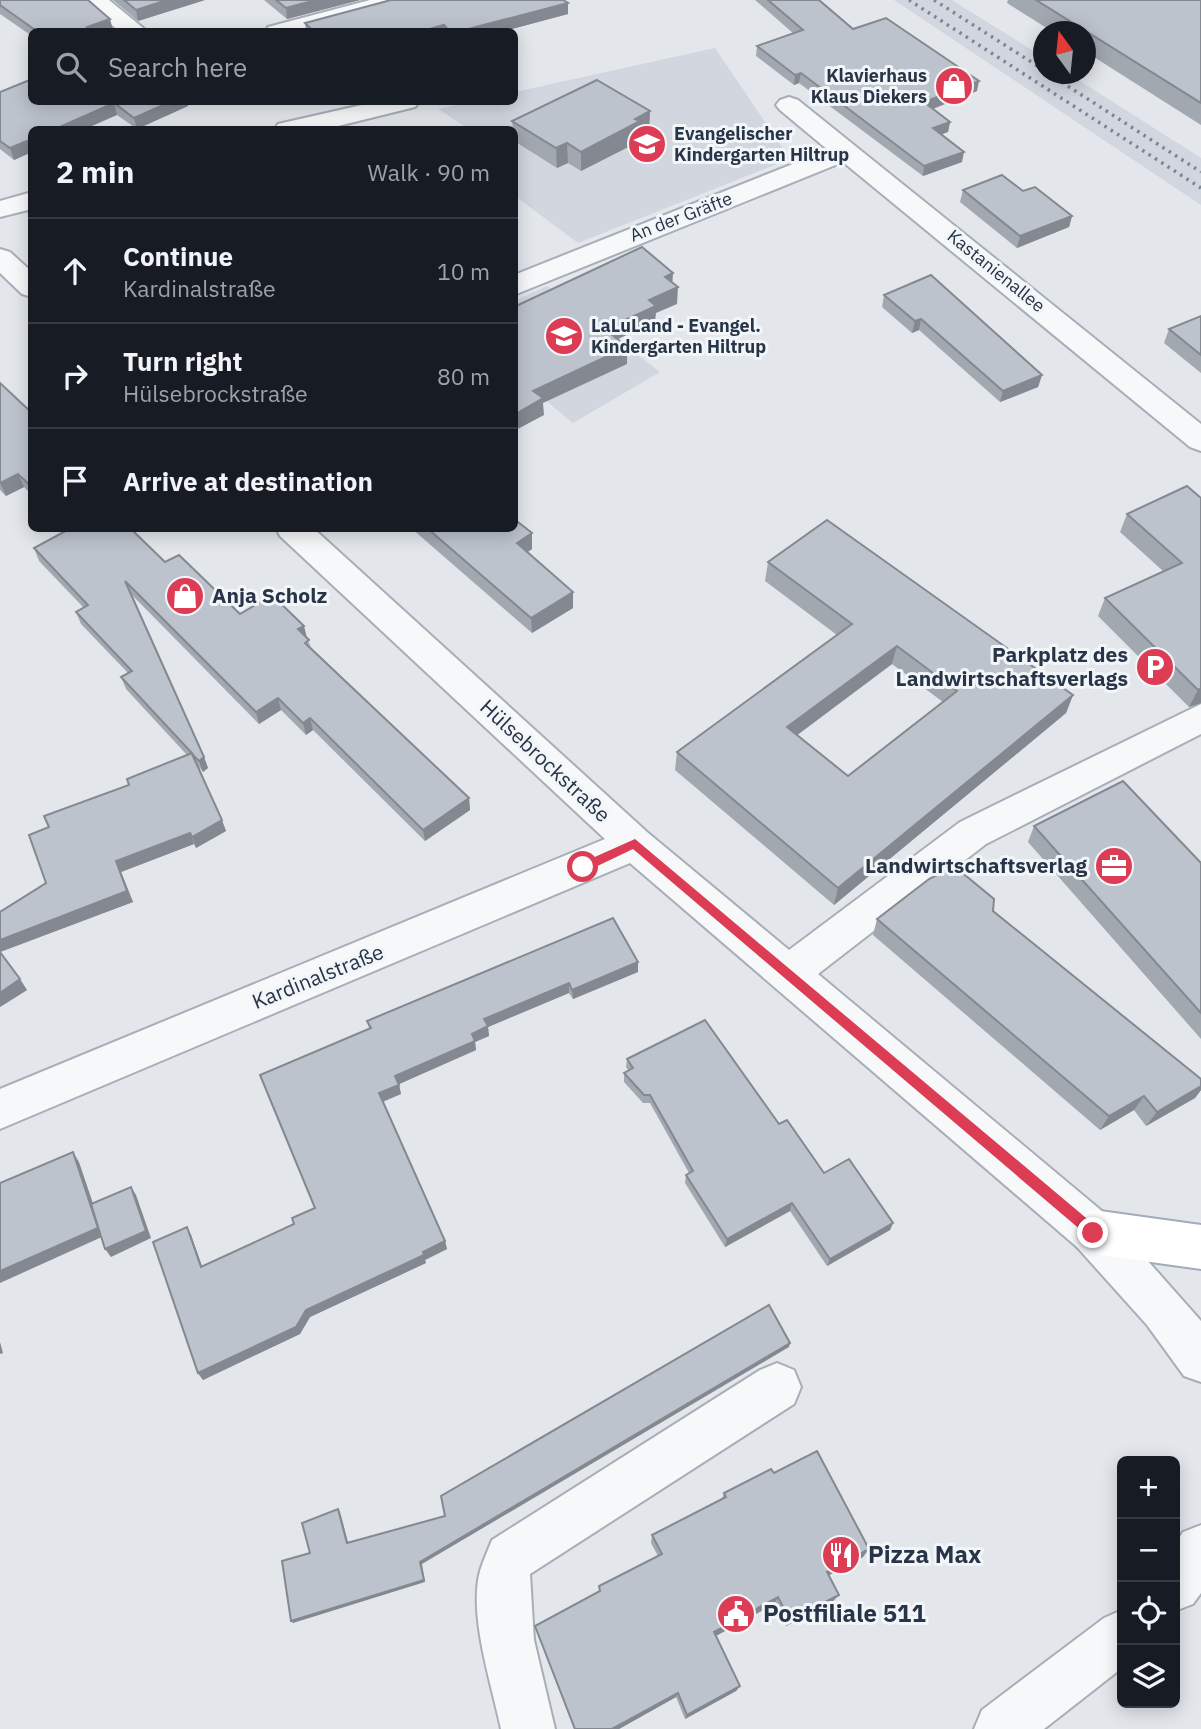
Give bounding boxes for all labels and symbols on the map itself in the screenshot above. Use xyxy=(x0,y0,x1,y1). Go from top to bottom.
north arrow xyxy=(1033,21,1096,84)
place label: Klavierhaus Klaus Diekers xyxy=(811,64,927,108)
shop icon: Klavierhaus Klaus Diekers xyxy=(933,65,975,107)
place label: Evangelischer Kindergarten Hiltrup xyxy=(674,122,849,166)
school or university icon: Evangelischer Kindergarten Hiltrup xyxy=(626,123,668,165)
street label: An der Gräfte xyxy=(626,186,735,247)
street label: Kastanienallee xyxy=(943,224,1050,317)
place label: LaLuLand - Evangel. Kindergarten Hiltrup xyxy=(591,314,766,358)
school or university icon: LaLuLand - Evangel. Kindergarten Hiltrup xyxy=(543,315,585,357)
shop icon: Anja Scholz xyxy=(164,575,206,617)
place label: Anja Scholz xyxy=(212,581,328,609)
place label: Parkplatz des Landwirtschaftsverlags xyxy=(896,640,1128,692)
parking icon: Parkplatz des Landwirtschaftsverlags xyxy=(1134,646,1176,688)
street label: Hülsebrockstraße xyxy=(475,693,617,828)
office icon: Landwirtschaftsverlag xyxy=(1093,845,1135,887)
route start xyxy=(567,851,598,882)
place label: Landwirtschaftsverlag xyxy=(865,851,1087,879)
street label: Kardinalstraße xyxy=(248,937,387,1015)
route end xyxy=(1077,1217,1108,1248)
restaurant icon: Pizza Max xyxy=(820,1534,862,1576)
place label: Pizza Max xyxy=(868,1538,982,1570)
public building icon: Postfiliale 511 xyxy=(715,1593,757,1635)
place label: Postfiliale 511 xyxy=(763,1597,926,1629)

